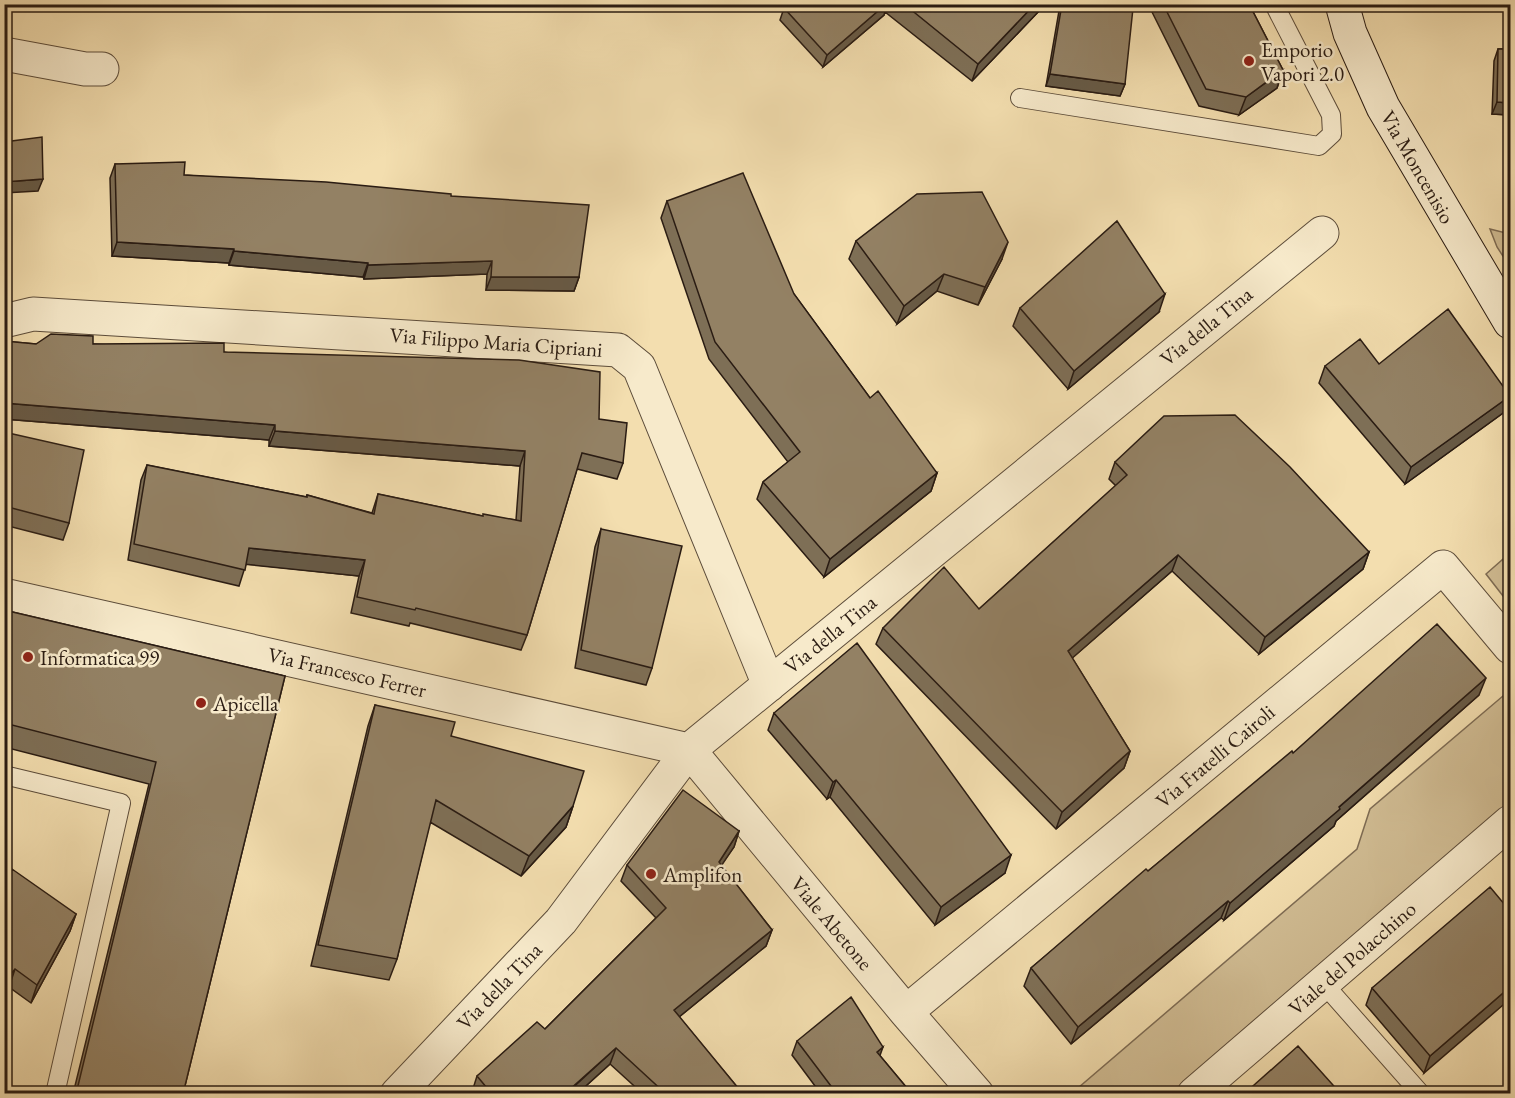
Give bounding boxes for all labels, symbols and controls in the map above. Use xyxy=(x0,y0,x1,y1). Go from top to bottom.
place label: Emporio Vapori 2.0 xyxy=(1261,36,1344,87)
marker: Emporio Vapori 2.0 xyxy=(1242,54,1256,68)
street label: Via Moncenisio xyxy=(1375,106,1461,228)
street label: Via della Tina xyxy=(1154,280,1258,372)
street label: Via Filippo Maria Cipriani xyxy=(389,321,603,363)
street label: Via della Tina xyxy=(778,588,882,680)
street label: Via Francesco Ferrer xyxy=(265,641,429,703)
place label: Informatica 99 xyxy=(40,644,159,671)
marker: Informatica 99 xyxy=(21,650,35,664)
place label: Apicella xyxy=(212,690,279,717)
marker: Apicella xyxy=(194,696,208,710)
street label: Via Fratelli Cairoli xyxy=(1150,698,1280,814)
place label: Amplifon xyxy=(662,861,742,888)
marker: Amplifon xyxy=(644,867,658,881)
street label: Viale Abetone xyxy=(785,870,879,976)
street label: Viale del Polacchino xyxy=(1282,895,1422,1021)
street label: Via della Tina xyxy=(451,936,548,1036)

